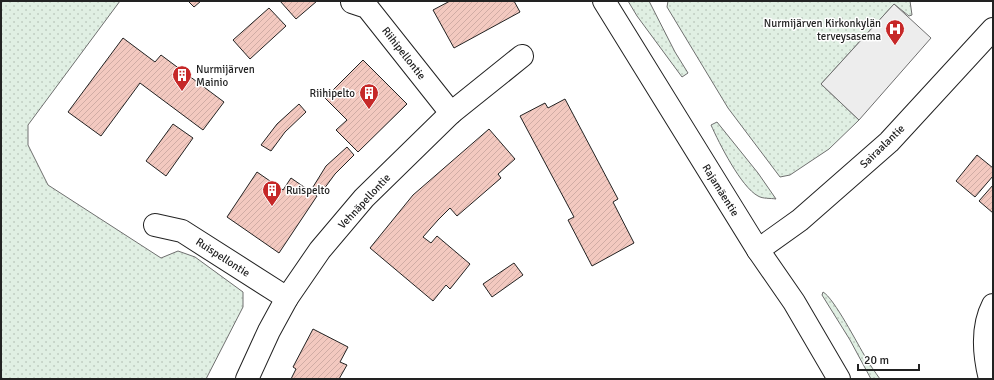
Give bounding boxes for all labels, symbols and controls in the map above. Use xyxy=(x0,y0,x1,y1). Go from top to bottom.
place label: Nurmijärven Kirkonkylän terveysasema xyxy=(764,17,881,43)
hospital icon: Nurmijärven Kirkonkylän terveysasema xyxy=(884,18,906,46)
street label: Riihipellontie xyxy=(379,24,428,82)
place label: Nurmijärven Mainio xyxy=(196,63,255,89)
building icon: Nurmijärven Mainio xyxy=(171,64,193,92)
building icon: Riihipelto xyxy=(358,82,380,110)
place label: Riihipelto xyxy=(310,87,355,100)
street label: Sairaalantie xyxy=(857,122,907,171)
street label: Rajamäentie xyxy=(699,162,742,219)
street label: Vehnäpellontie xyxy=(336,171,393,232)
building icon: Ruispelto xyxy=(261,179,283,207)
place label: Ruispelto xyxy=(286,184,330,197)
street label: Ruispellontie xyxy=(193,235,252,280)
scale bar xyxy=(858,346,919,372)
text: 20 m xyxy=(864,353,889,368)

